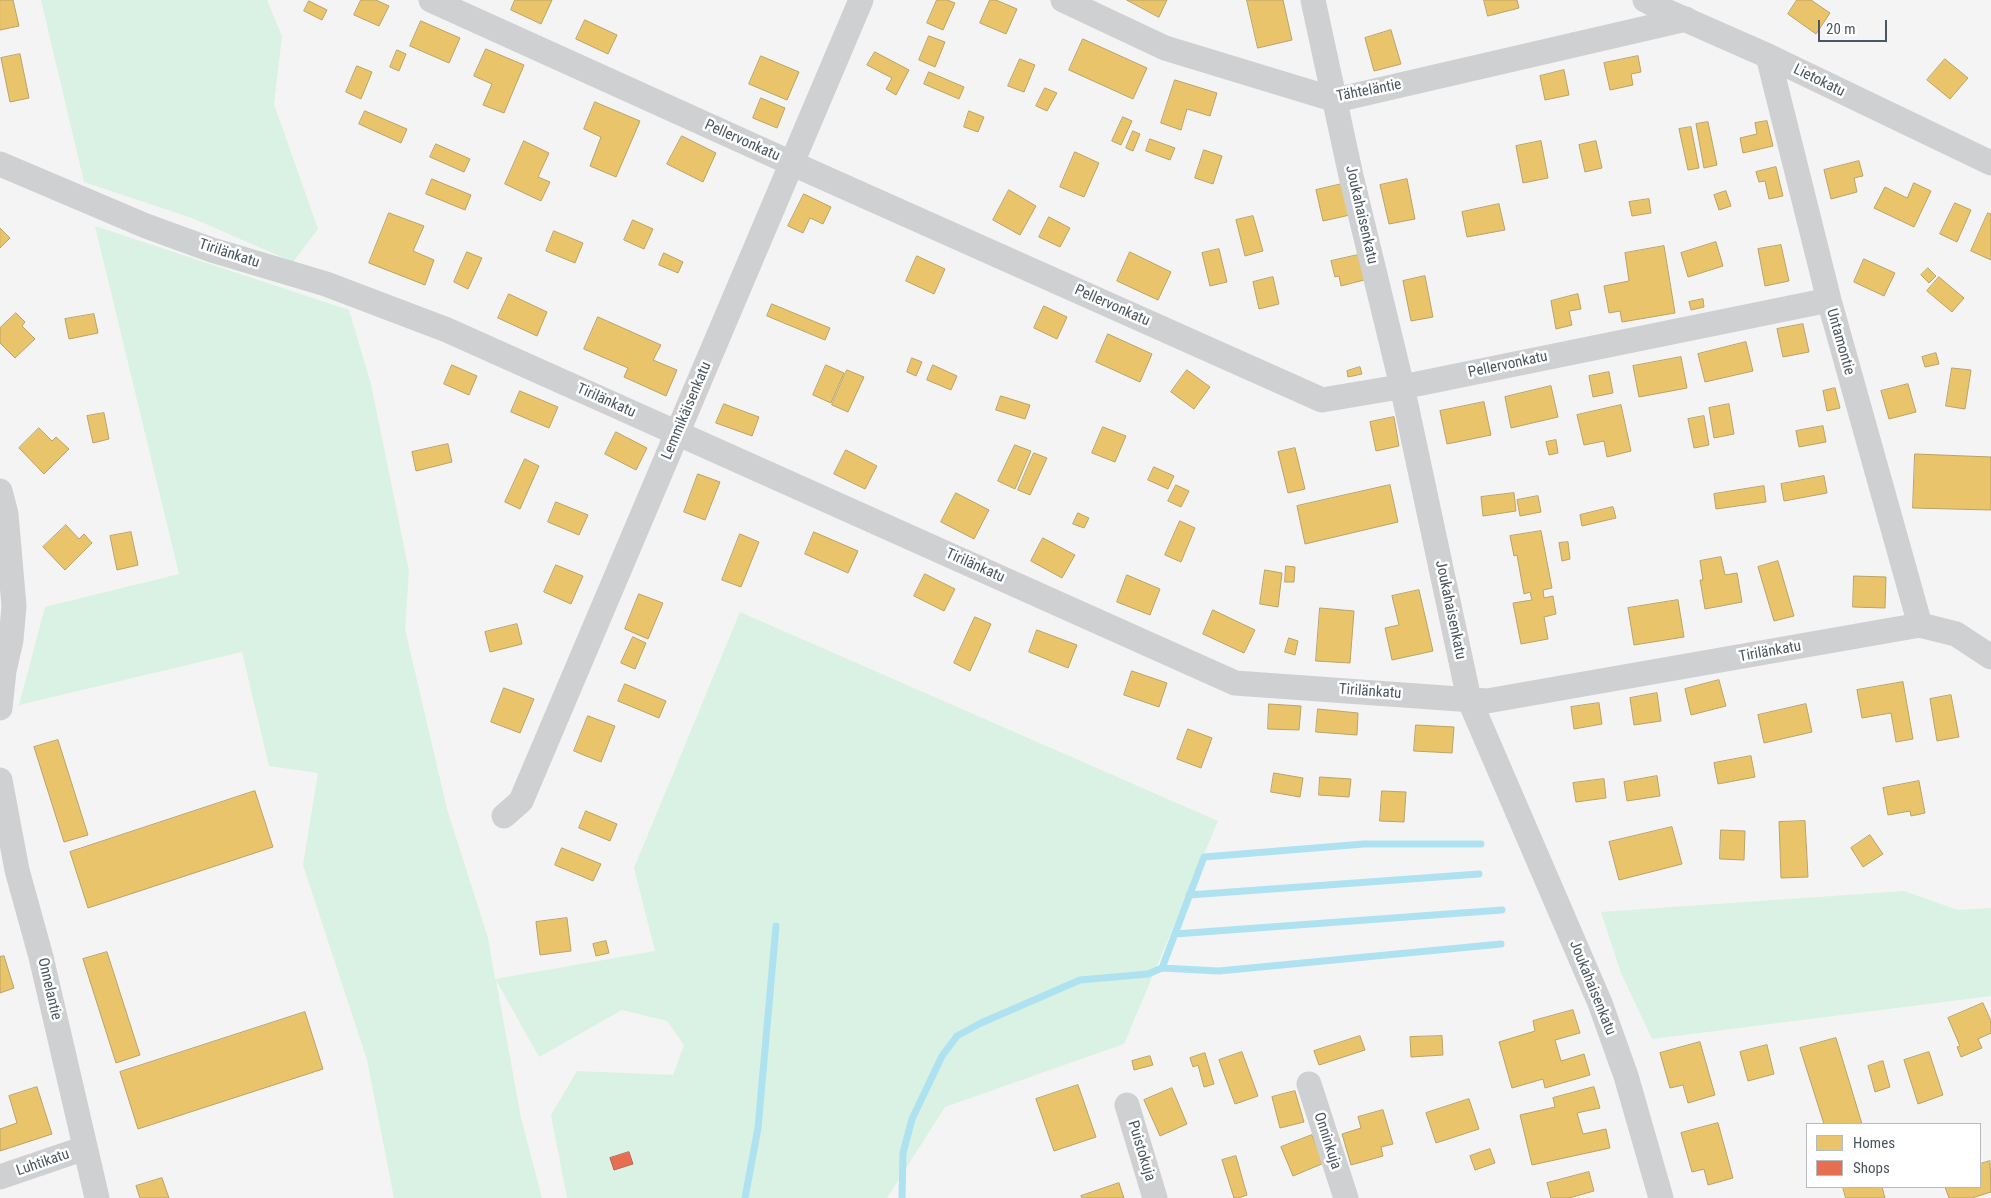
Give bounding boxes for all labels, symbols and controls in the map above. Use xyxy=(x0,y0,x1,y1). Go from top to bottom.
scale bar xyxy=(1821,10,1890,42)
text: 20 m xyxy=(1826,20,1856,38)
street label: Lietokatu xyxy=(1790,61,1848,101)
street label: Tähteläntie xyxy=(1335,76,1403,106)
street label: Pellervonkatu xyxy=(702,116,782,166)
street label: Joukahaisenkatu xyxy=(1341,164,1381,266)
street label: Tirilänkatu xyxy=(196,236,262,272)
street label: Pellervonkatu xyxy=(1072,281,1152,331)
street label: Untamontie xyxy=(1822,307,1858,377)
street label: Pellervonkatu xyxy=(1467,348,1549,382)
street label: Lemmikäisenkatu xyxy=(658,359,716,463)
street label: Tirilänkatu xyxy=(574,380,638,422)
street label: Tirilänkatu xyxy=(943,545,1007,587)
street label: Joukahaisenkatu xyxy=(1431,559,1469,661)
street label: Tirilänkatu xyxy=(1738,638,1802,666)
street label: Tirilänkatu xyxy=(1338,681,1402,703)
street label: Joukahaisenkatu xyxy=(1565,938,1619,1038)
street label: Onnelantie xyxy=(33,956,65,1022)
street label: Onninkuja xyxy=(1309,1110,1345,1172)
street label: Puistokuja xyxy=(1123,1119,1159,1183)
legend xyxy=(1806,1123,1981,1188)
text: Homes xyxy=(1853,1134,1895,1152)
street label: Luhtikatu xyxy=(14,1146,72,1180)
text: Shops xyxy=(1853,1159,1890,1177)

